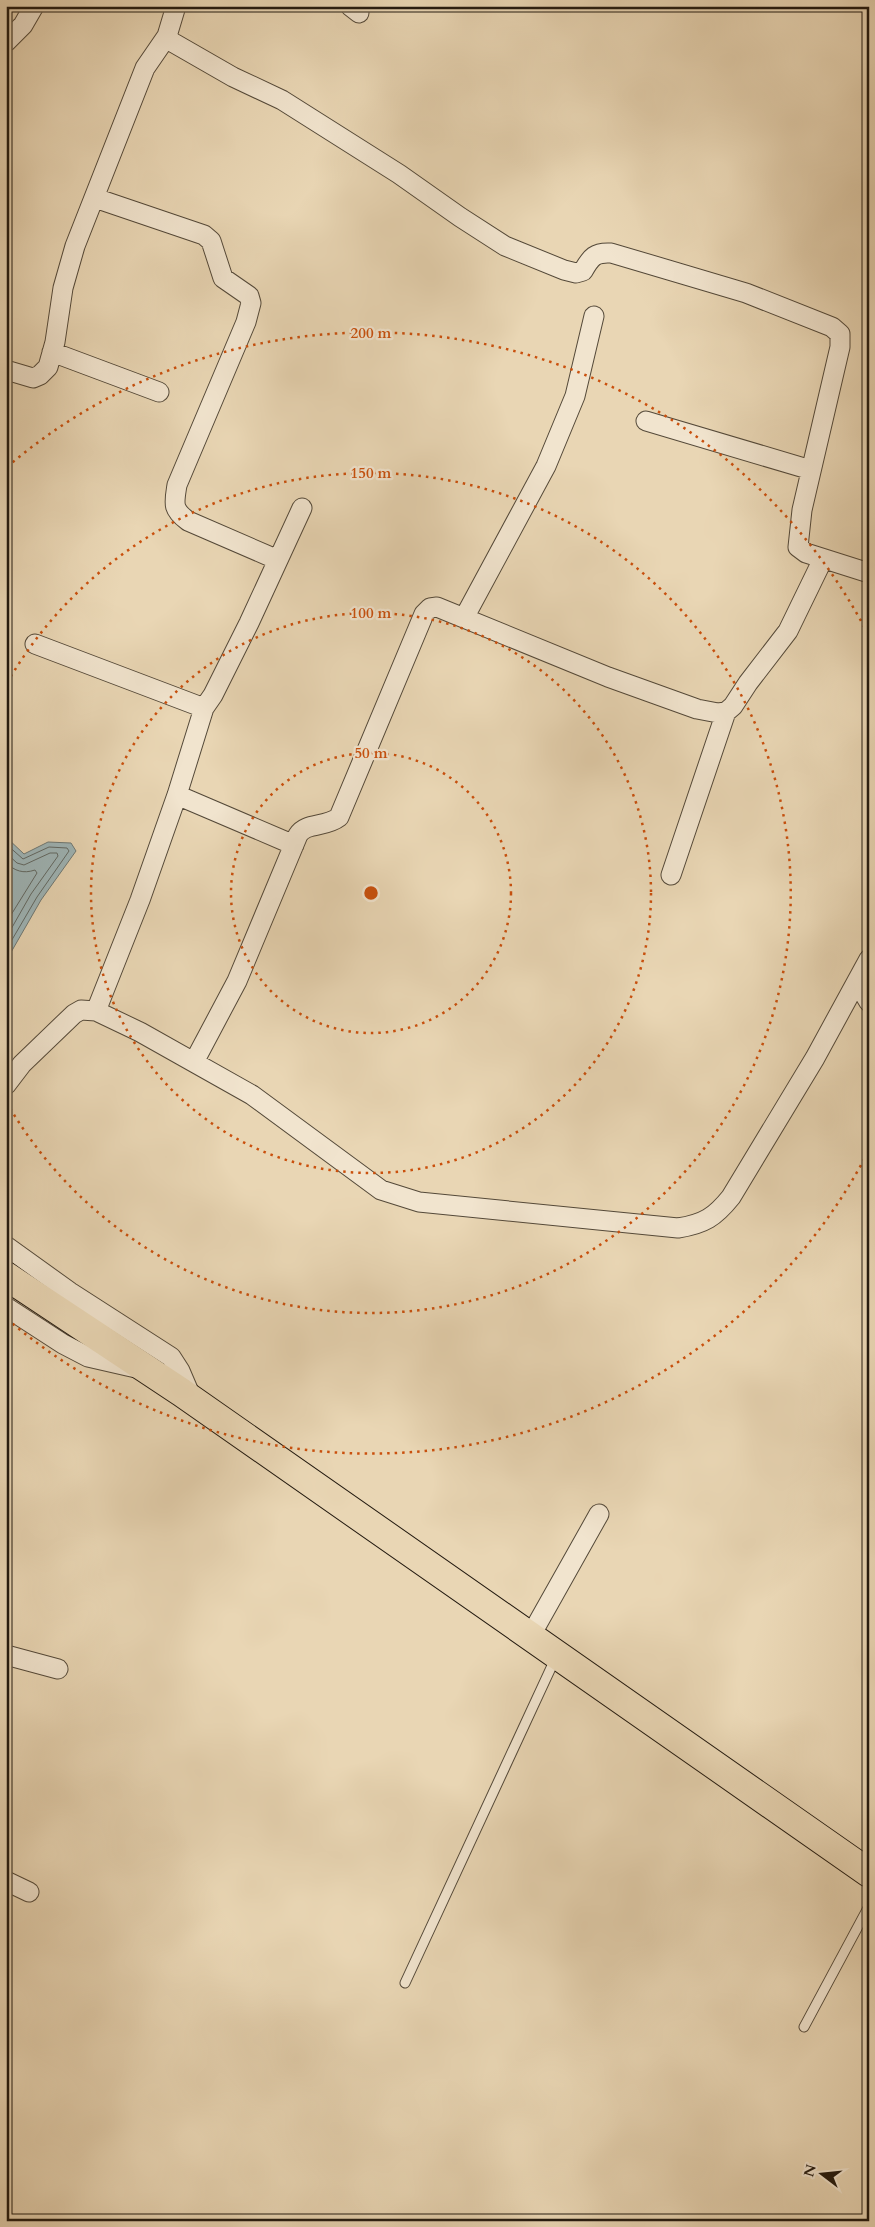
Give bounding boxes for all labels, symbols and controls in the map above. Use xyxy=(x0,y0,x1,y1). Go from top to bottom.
text: 200 m xyxy=(351,323,392,343)
text: 150 m xyxy=(351,463,392,483)
text: 100 m xyxy=(351,603,392,623)
text: 50 m xyxy=(354,743,388,763)
centre of rings xyxy=(362,884,380,902)
north arrow xyxy=(798,2150,848,2200)
text: N xyxy=(799,2162,821,2179)

